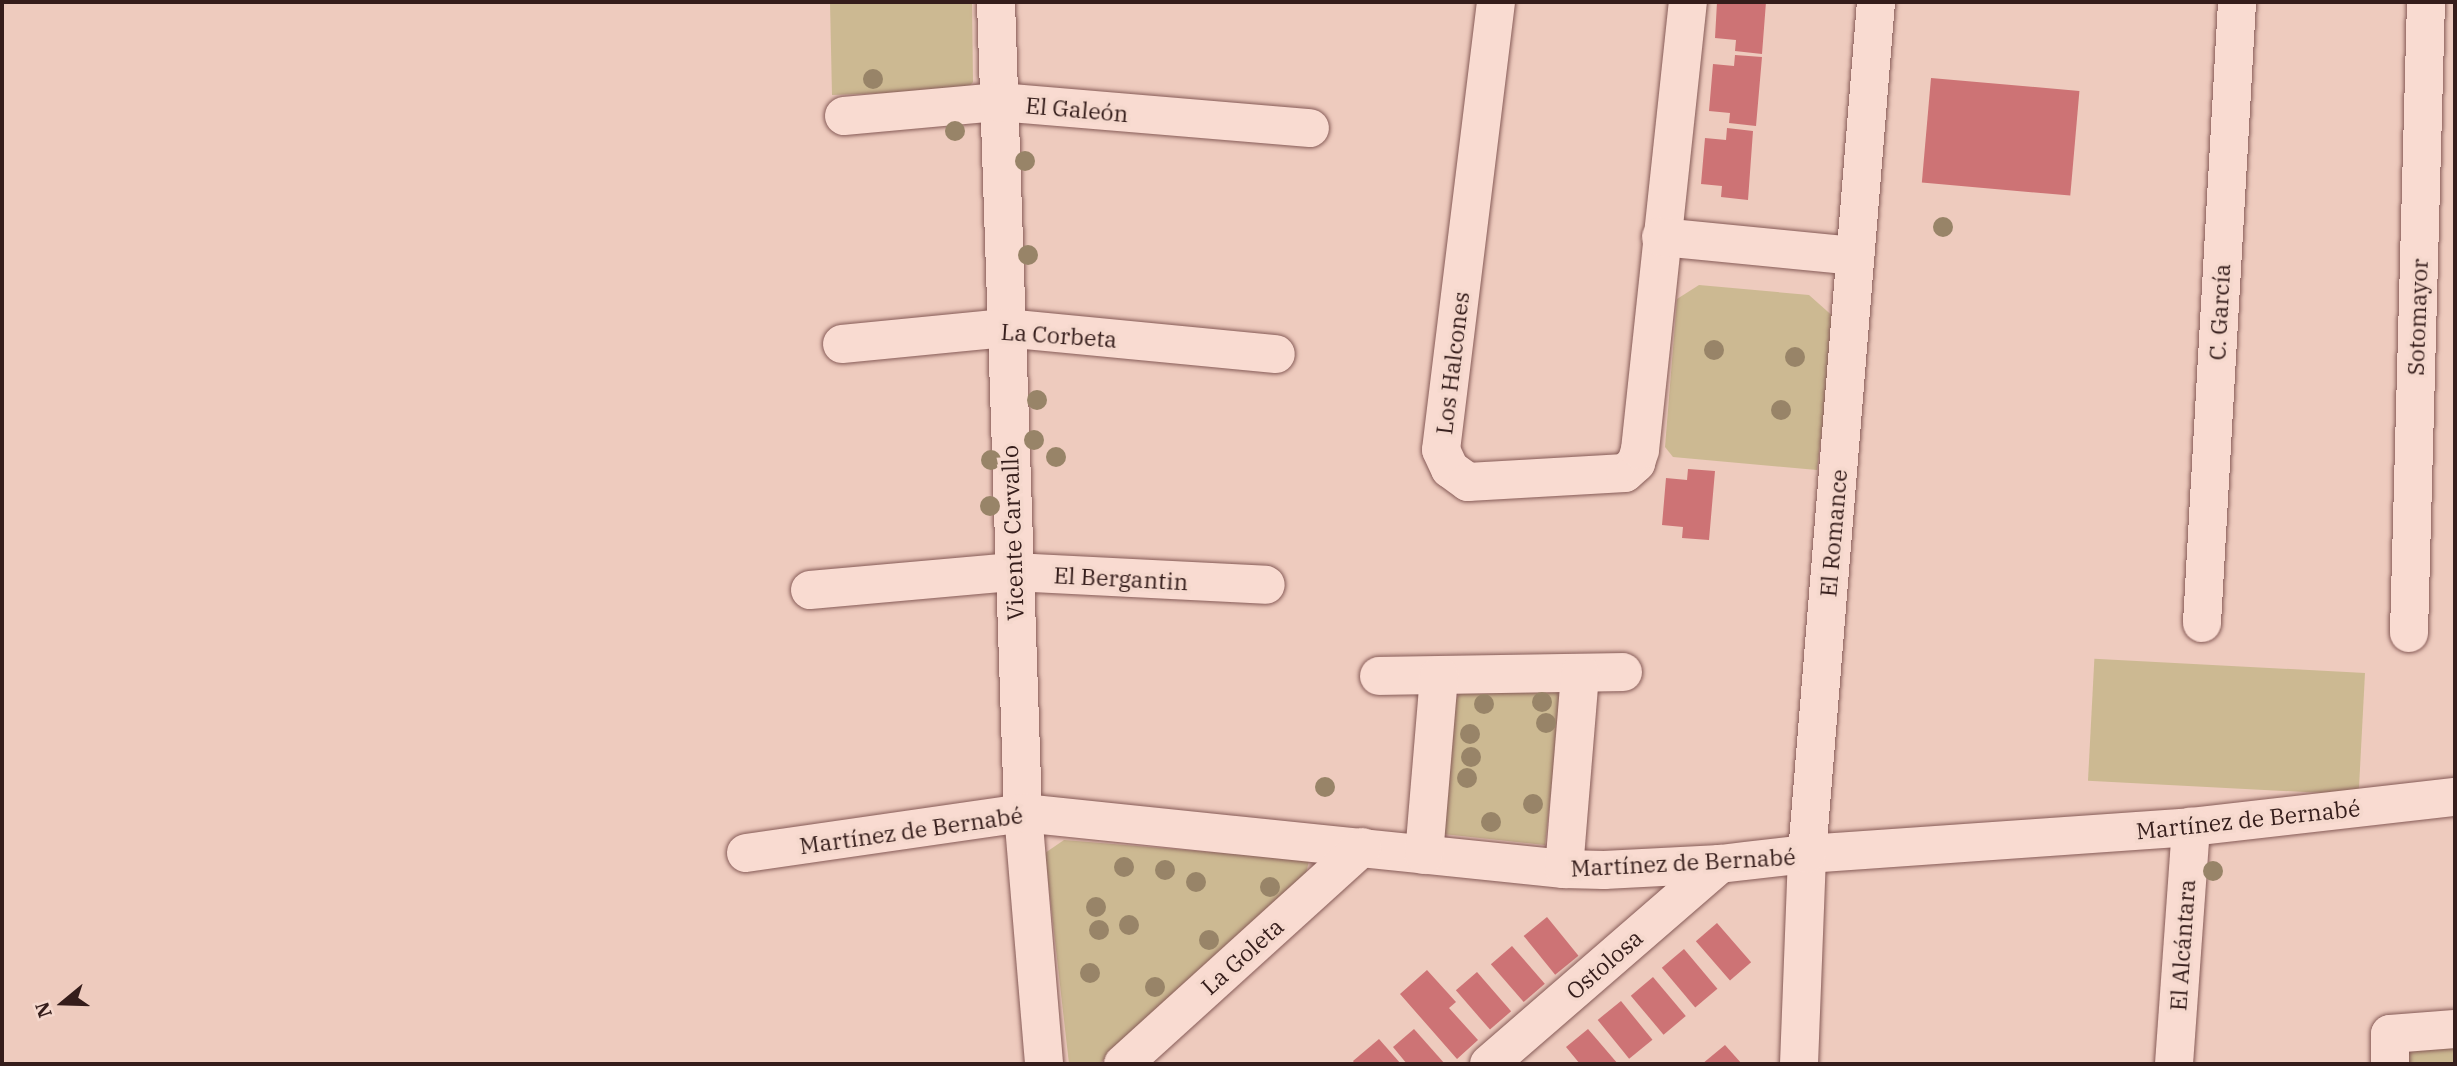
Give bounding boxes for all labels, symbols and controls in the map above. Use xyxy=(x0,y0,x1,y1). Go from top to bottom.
street label: El Galeón xyxy=(1024,91,1130,127)
street label: Sotomayor xyxy=(2401,258,2433,376)
street label: C. García xyxy=(2203,263,2235,361)
street label: Los Halcones xyxy=(1430,290,1474,436)
street label: La Corbeta xyxy=(1000,317,1118,353)
street label: Vicente Carvallo xyxy=(995,445,1029,621)
street label: El Romance xyxy=(1814,468,1852,598)
street label: El Bergantin xyxy=(1053,561,1189,595)
street label: Martínez de Bernabé xyxy=(2135,794,2361,844)
street label: Martínez de Bernabé xyxy=(798,801,1024,859)
street label: Martínez de Bernabé xyxy=(1570,842,1796,882)
street label: El Alcántara xyxy=(2164,878,2200,1012)
street label: La Goleta xyxy=(1195,912,1289,1000)
street label: Ostolosa xyxy=(1560,923,1648,1005)
north arrow xyxy=(28,968,98,1038)
text: N xyxy=(29,999,57,1021)

